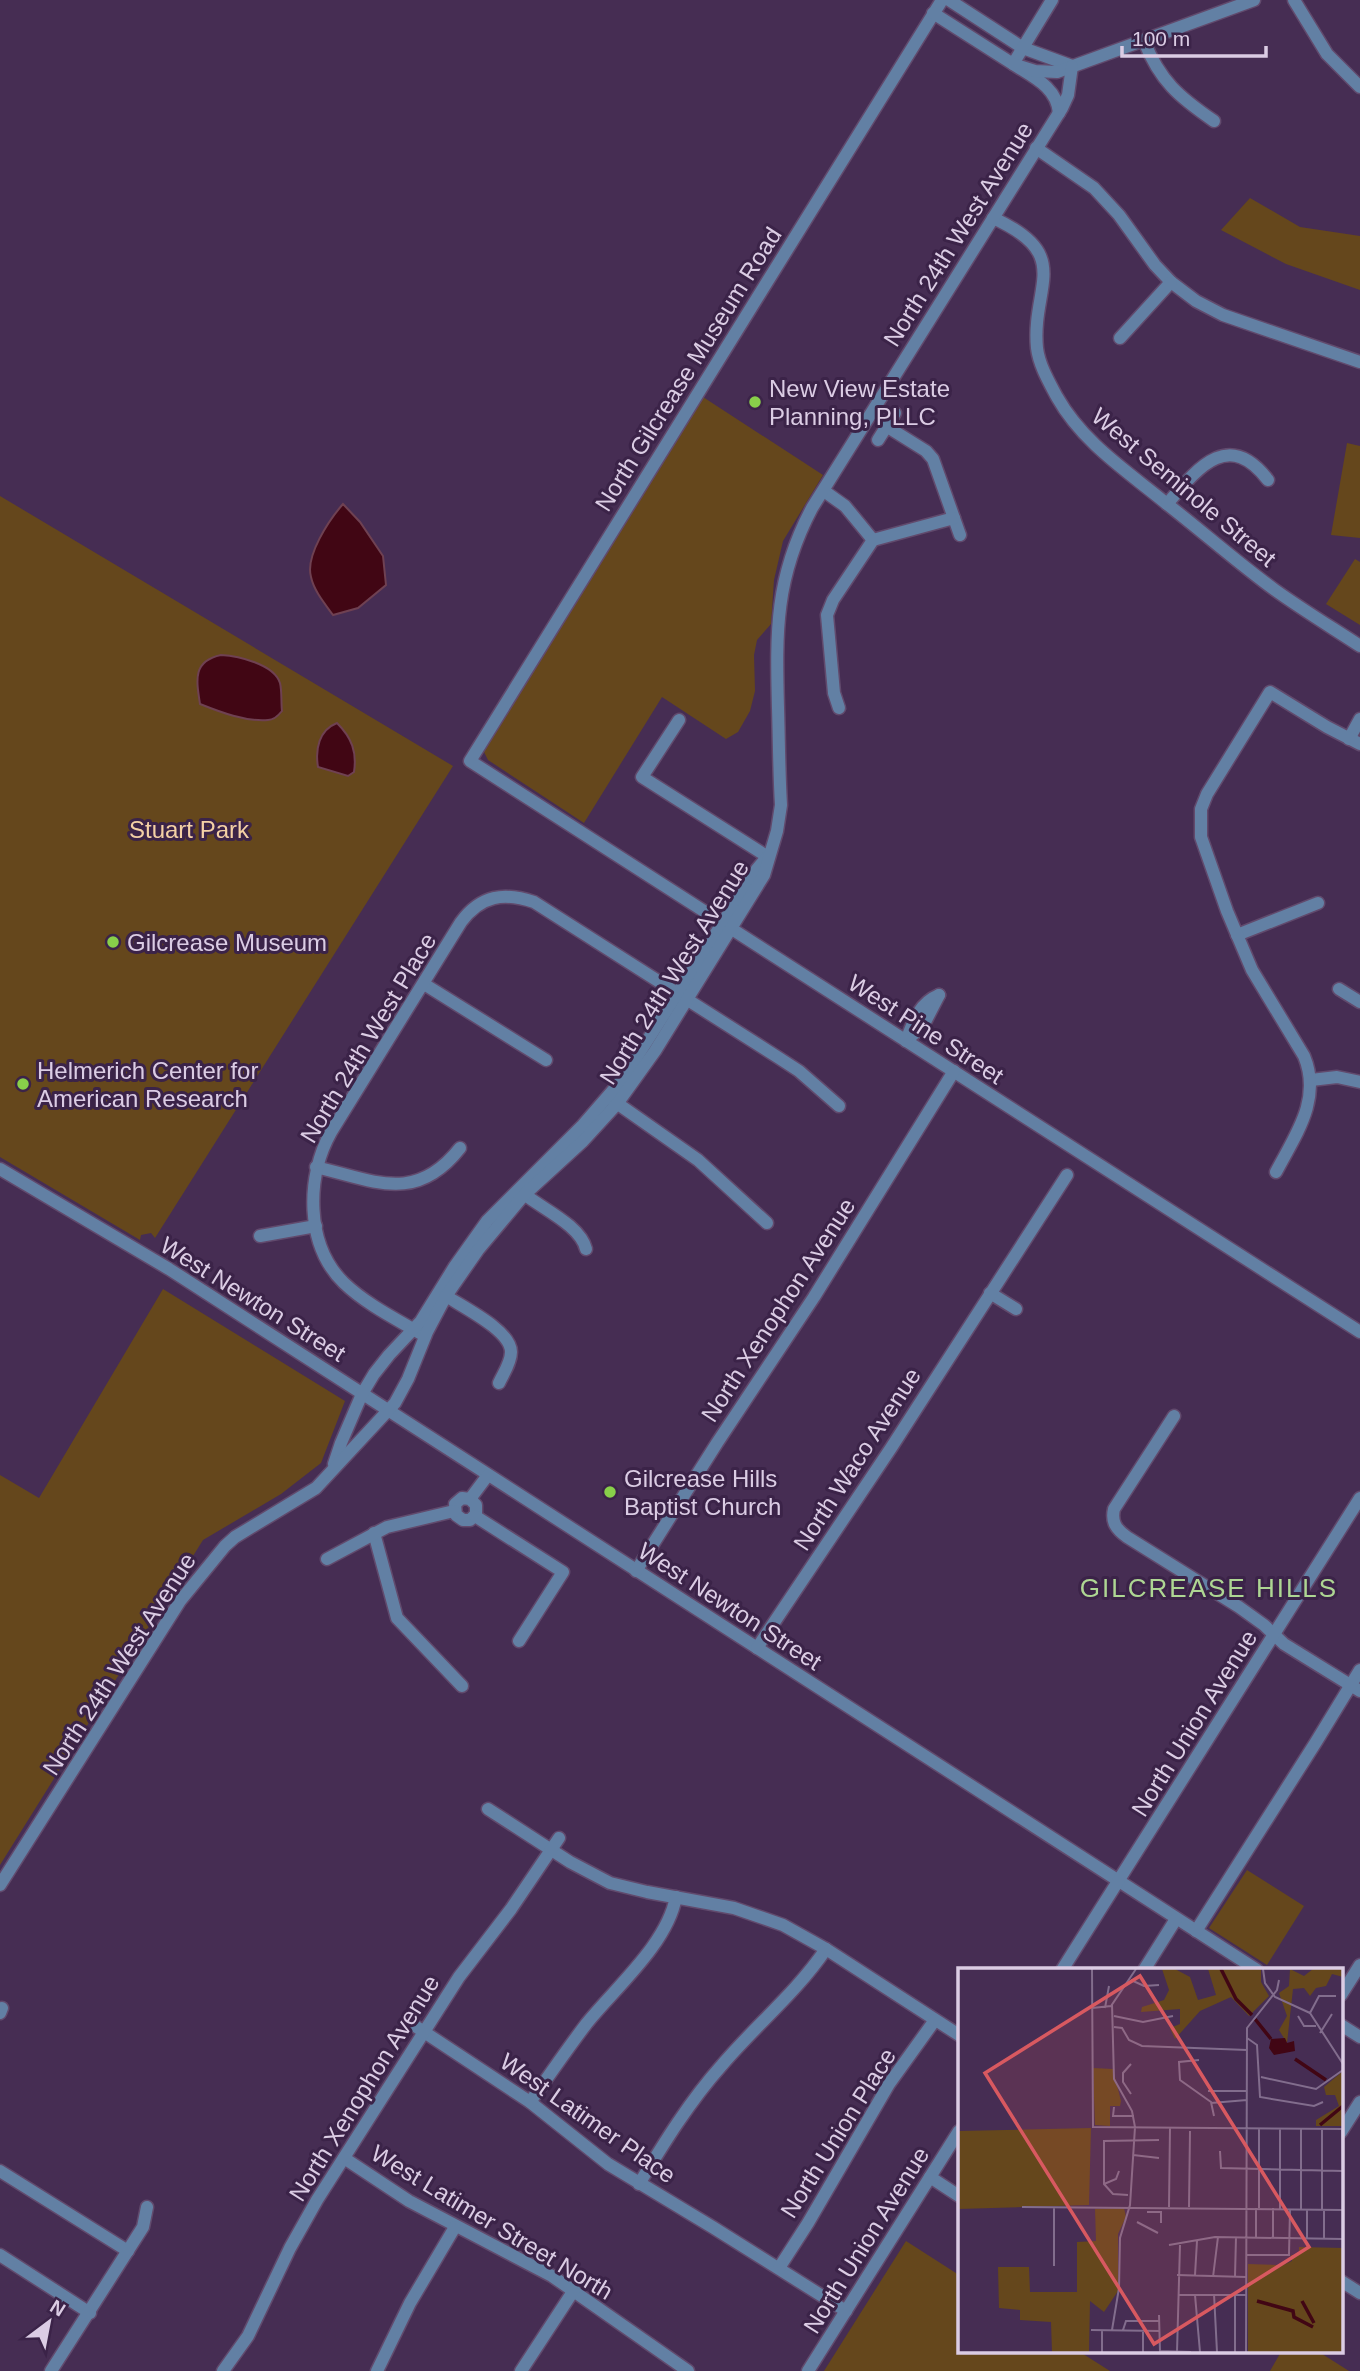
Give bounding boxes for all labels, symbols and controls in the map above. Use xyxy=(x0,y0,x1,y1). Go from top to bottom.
scale bar xyxy=(1122,14,1266,58)
text: 100 m xyxy=(1132,27,1190,50)
street label: North 24th West Avenue xyxy=(878,117,1038,351)
street label: North Gilcrease Museum Road xyxy=(589,222,787,516)
place label: New View Estate Planning, PLLC xyxy=(769,375,950,430)
marker: New View Estate Planning, PLLC xyxy=(747,394,763,410)
street label: West Seminole Street xyxy=(1087,402,1282,572)
park label: Stuart Park xyxy=(129,816,250,843)
street label: North 24th West Avenue xyxy=(594,855,754,1089)
street label: North 24th West Place xyxy=(295,928,441,1148)
place label: Gilcrease Museum xyxy=(127,929,327,956)
marker: Gilcrease Museum xyxy=(105,934,121,950)
street label: West Pine Street xyxy=(843,969,1009,1089)
place label: Helmerich Center for American Research xyxy=(37,1057,258,1112)
marker: Helmerich Center for American Research xyxy=(15,1076,31,1092)
street label: North Xenophon Avenue xyxy=(696,1193,860,1427)
street label: West Newton Street xyxy=(156,1231,351,1367)
street label: North Waco Avenue xyxy=(788,1363,926,1555)
place label: Gilcrease Hills Baptist Church xyxy=(624,1465,781,1520)
marker: Gilcrease Hills Baptist Church xyxy=(602,1484,618,1500)
street label: West Newton Street xyxy=(633,1537,827,1675)
street label: North 24th West Avenue xyxy=(37,1548,201,1780)
district label: GILCREASE HILLS xyxy=(1080,1573,1338,1603)
street label: North Union Avenue xyxy=(1126,1625,1262,1821)
inset map xyxy=(958,1968,1342,2354)
street label: North Xenophon Avenue xyxy=(283,1970,445,2206)
street label: North Union Place xyxy=(775,2043,901,2223)
street label: West Latimer Place xyxy=(495,2047,681,2189)
street label: West Latimer Street North xyxy=(366,2139,618,2305)
street label: North Union Avenue xyxy=(798,2142,934,2338)
north arrow xyxy=(14,2287,84,2357)
text: N xyxy=(46,2295,69,2321)

